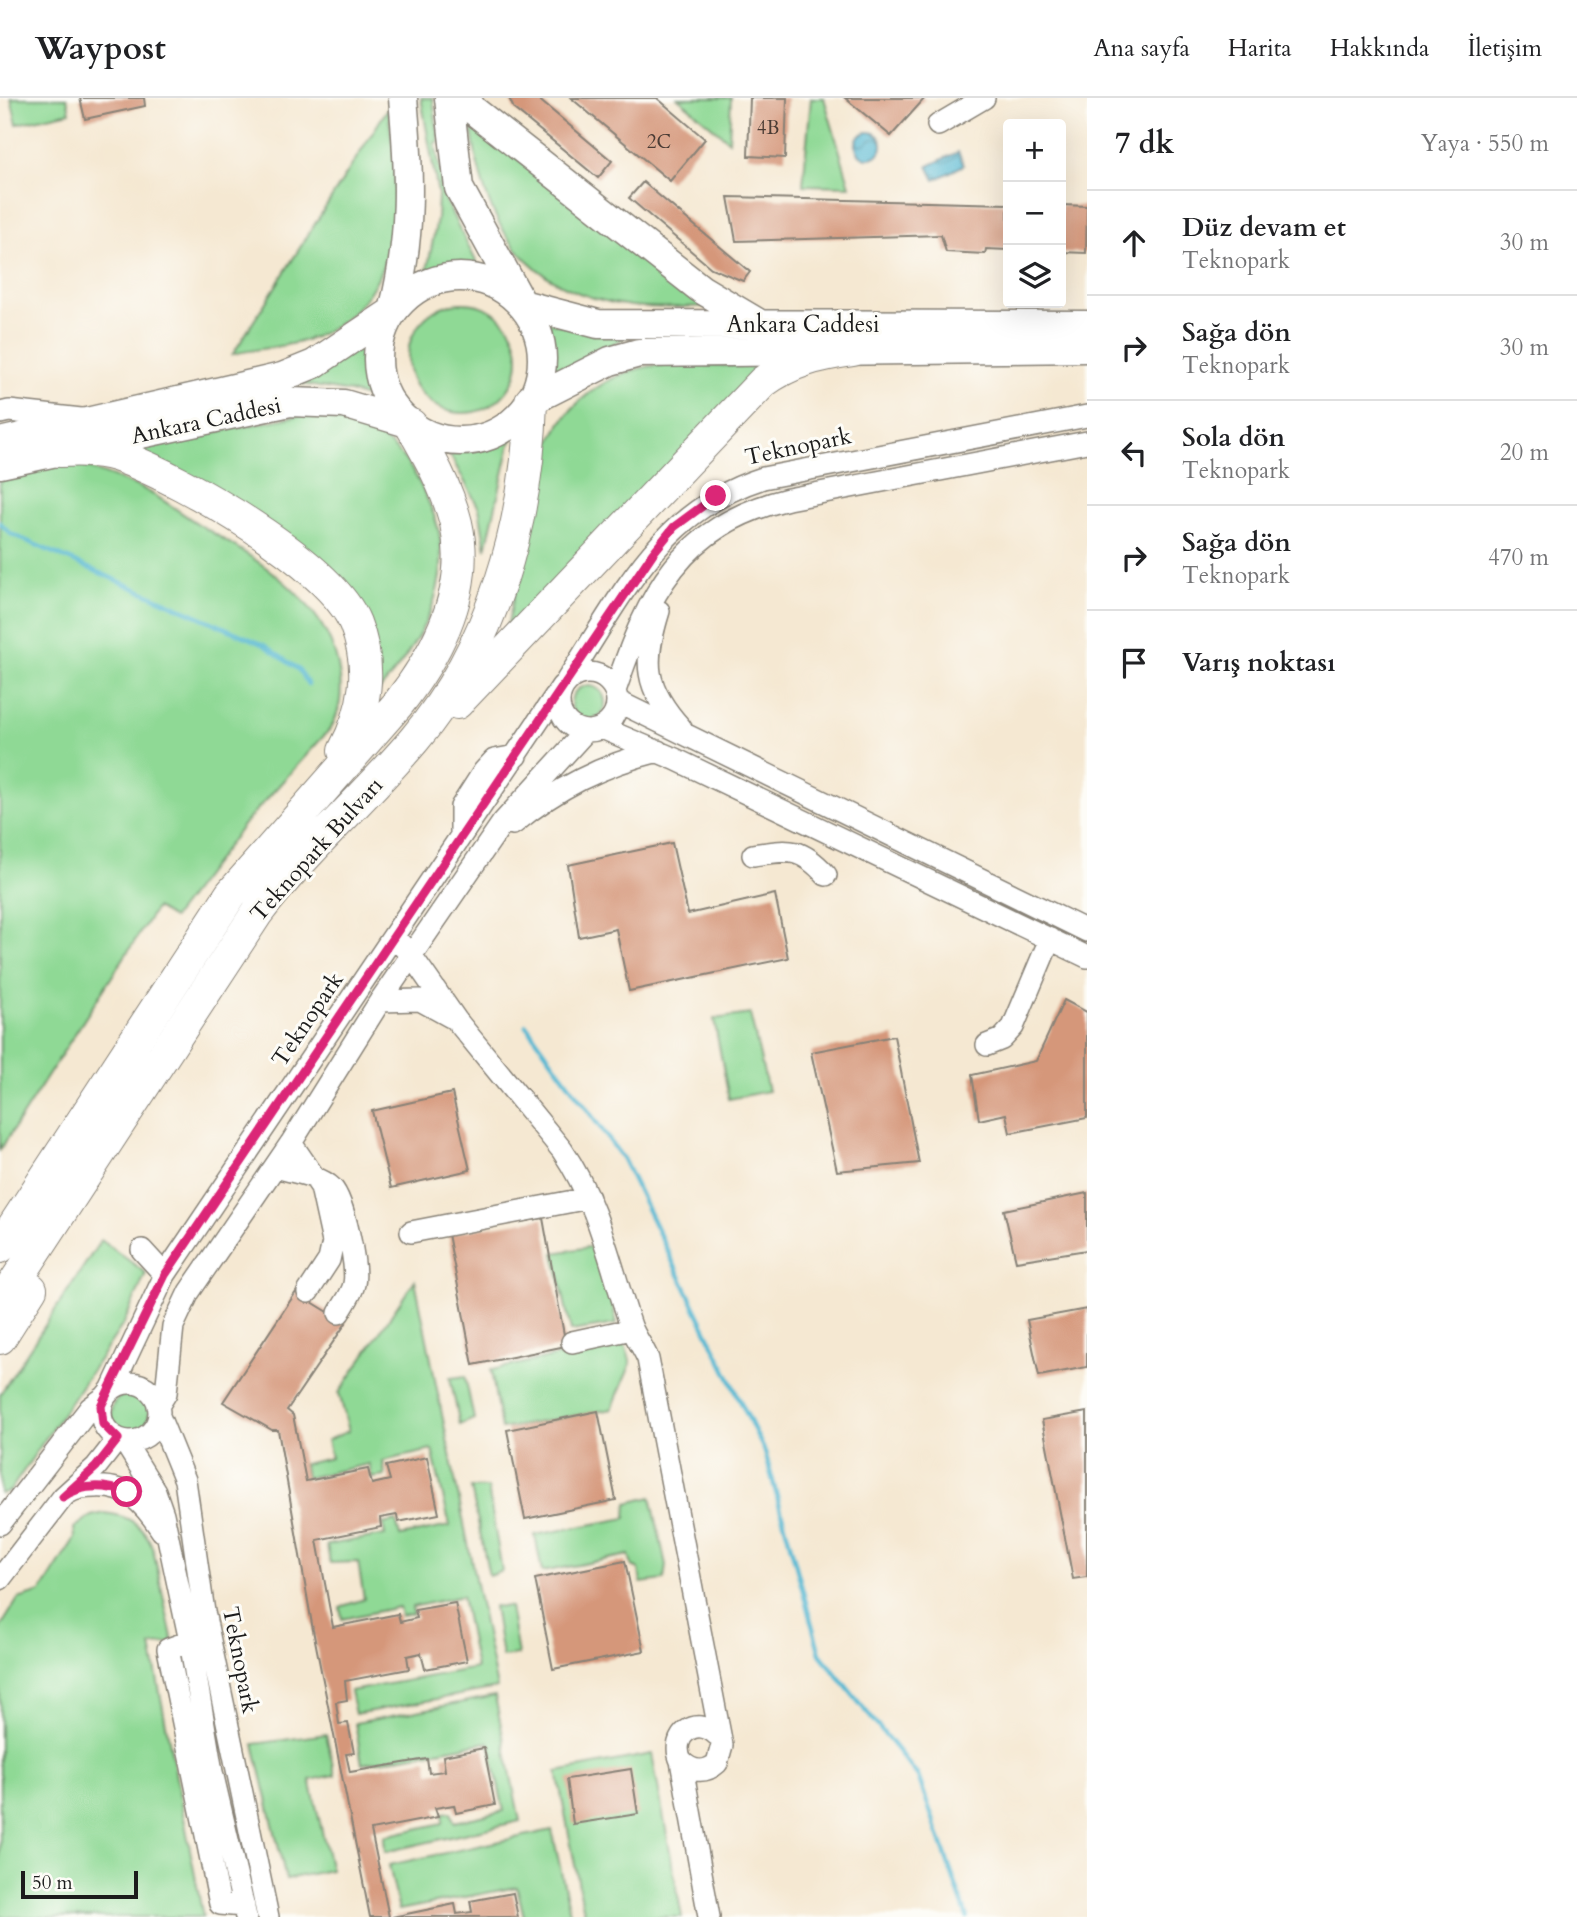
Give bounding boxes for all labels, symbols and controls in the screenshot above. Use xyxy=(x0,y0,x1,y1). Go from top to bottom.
text: Waypost xyxy=(35,26,166,71)
text: Ana sayfa xyxy=(1094,32,1190,65)
text: Harita xyxy=(1228,32,1292,65)
text: Hakkında xyxy=(1330,32,1429,65)
text: İletişim xyxy=(1467,32,1542,65)
house number: 4B xyxy=(757,115,779,141)
map controls xyxy=(1003,119,1066,308)
button: + xyxy=(1003,119,1066,182)
text: 7 dk xyxy=(1115,123,1174,164)
text: Yaya · 550 m xyxy=(1421,128,1549,159)
house number: 2C xyxy=(647,129,671,155)
button: − xyxy=(1003,182,1066,245)
text: Düz devam et xyxy=(1182,210,1346,245)
icon: ahead xyxy=(1115,224,1153,262)
text: 30 m xyxy=(1500,227,1549,258)
button: layers xyxy=(1003,245,1066,308)
text: Teknopark xyxy=(1182,245,1290,276)
street label: Ankara Caddesi xyxy=(727,309,879,340)
text: Sağa dön xyxy=(1182,315,1291,350)
icon: right xyxy=(1115,329,1153,367)
text: 30 m xyxy=(1500,332,1549,363)
text: Teknopark xyxy=(1182,350,1290,381)
street label: Ankara Caddesi xyxy=(128,389,284,452)
street label: Teknopark xyxy=(742,420,855,473)
text: Sola dön xyxy=(1182,420,1285,455)
icon: left xyxy=(1115,434,1153,472)
text: 20 m xyxy=(1500,437,1549,468)
text: Teknopark xyxy=(1182,455,1290,486)
route end xyxy=(700,480,731,511)
text: Sağa dön xyxy=(1182,525,1291,560)
icon: right xyxy=(1115,539,1153,577)
text: 470 m xyxy=(1488,542,1549,573)
text: Teknopark xyxy=(1182,560,1290,591)
icon: arrive xyxy=(1115,644,1153,682)
text: Varış noktası xyxy=(1182,645,1335,680)
street label: Teknopark Bulvarı xyxy=(243,770,390,928)
street label: Teknopark xyxy=(264,965,351,1073)
route start xyxy=(111,1476,142,1507)
street label: Teknopark xyxy=(215,1604,266,1717)
scale bar xyxy=(21,1868,138,1900)
text: 50 m xyxy=(32,1870,73,1896)

